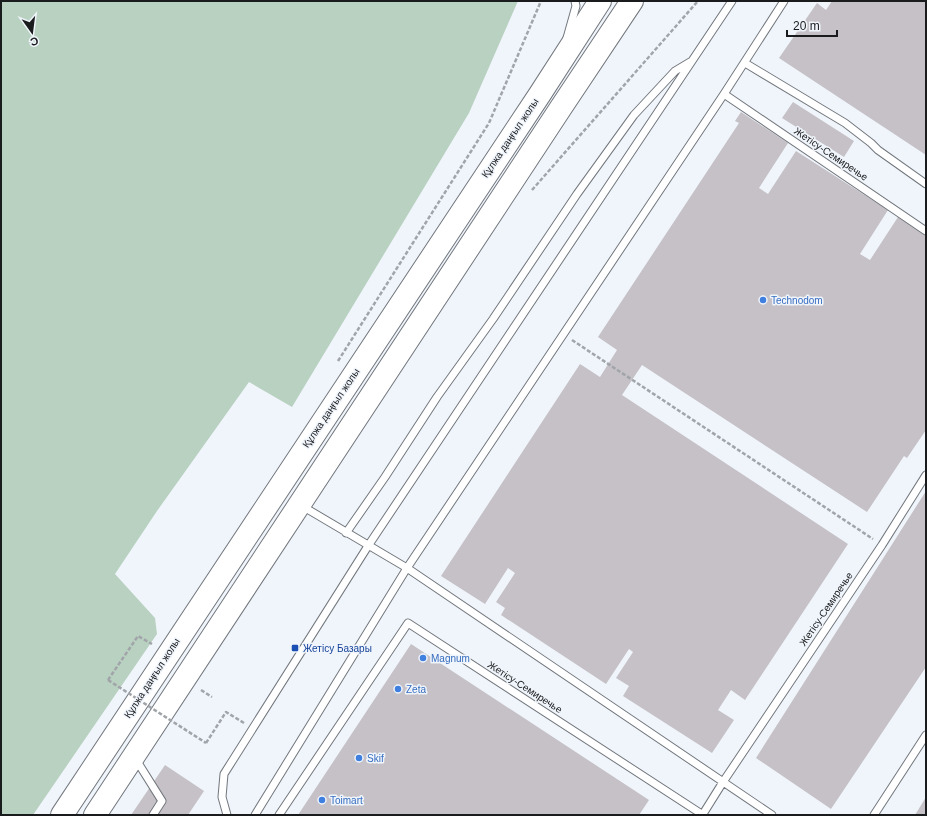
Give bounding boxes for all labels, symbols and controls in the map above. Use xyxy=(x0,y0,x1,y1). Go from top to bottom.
north arrow xyxy=(12,12,52,52)
scale bar xyxy=(787,12,837,38)
text: 20 m xyxy=(793,19,820,33)
text: С xyxy=(29,35,40,48)
street label: Құлжа даңғыл жолы xyxy=(479,96,541,180)
street label: Жетісу-Семиречье xyxy=(792,125,870,183)
marker: Technodom xyxy=(758,295,768,305)
place label: Technodom xyxy=(771,295,823,306)
street label: Құлжа даңғыл жолы xyxy=(300,366,362,450)
street label: Жетісу-Семиречье xyxy=(797,570,855,648)
street label: Құлжа даңғыл жолы xyxy=(122,636,182,720)
marker: Жетісу Базары xyxy=(290,643,300,653)
place label: Жетісу Базары xyxy=(303,643,372,654)
marker: Magnum xyxy=(418,653,428,663)
place label: Magnum xyxy=(431,653,470,664)
street label: Жетісу-Семиречье xyxy=(486,659,565,715)
marker: Zeta xyxy=(393,684,403,694)
place label: Zeta xyxy=(406,684,426,695)
marker: Skif xyxy=(354,753,364,763)
place label: Skif xyxy=(367,753,384,764)
marker: Toimart xyxy=(317,795,327,805)
place label: Toimart xyxy=(330,795,363,806)

